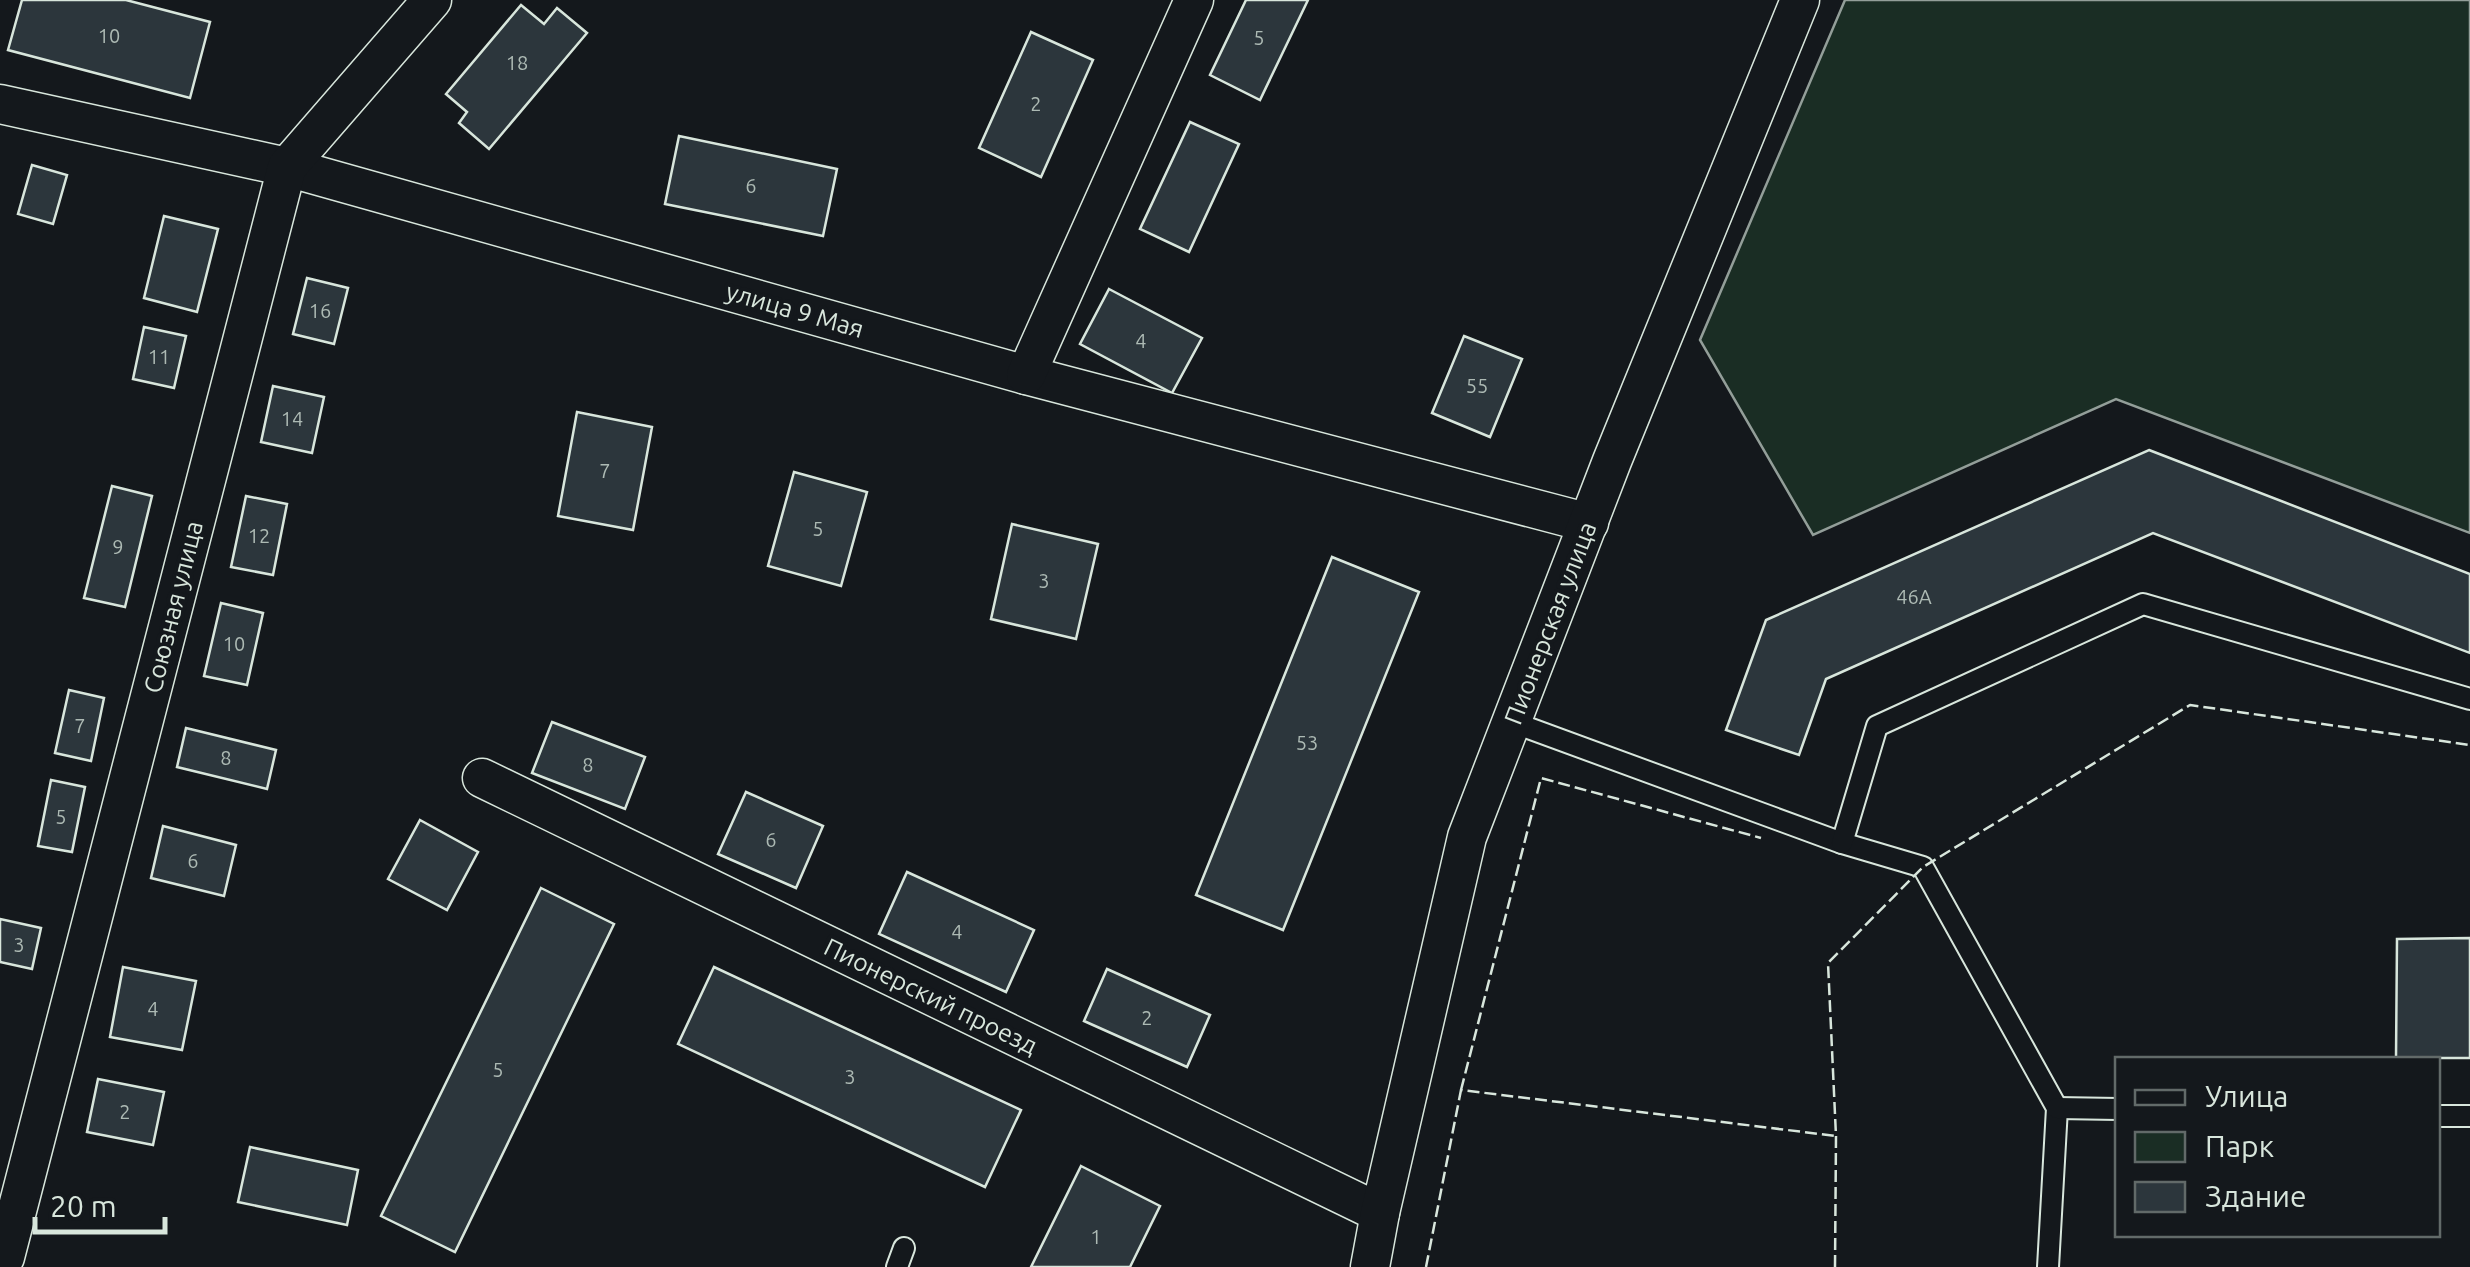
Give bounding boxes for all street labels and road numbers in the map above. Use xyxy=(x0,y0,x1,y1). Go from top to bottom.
street label: улица 9 Мая xyxy=(723,277,867,343)
street label: Союзная улица xyxy=(138,518,208,696)
street label: Пионерская улица xyxy=(1498,518,1602,728)
street label: Пионерский проезд xyxy=(820,932,1042,1060)

